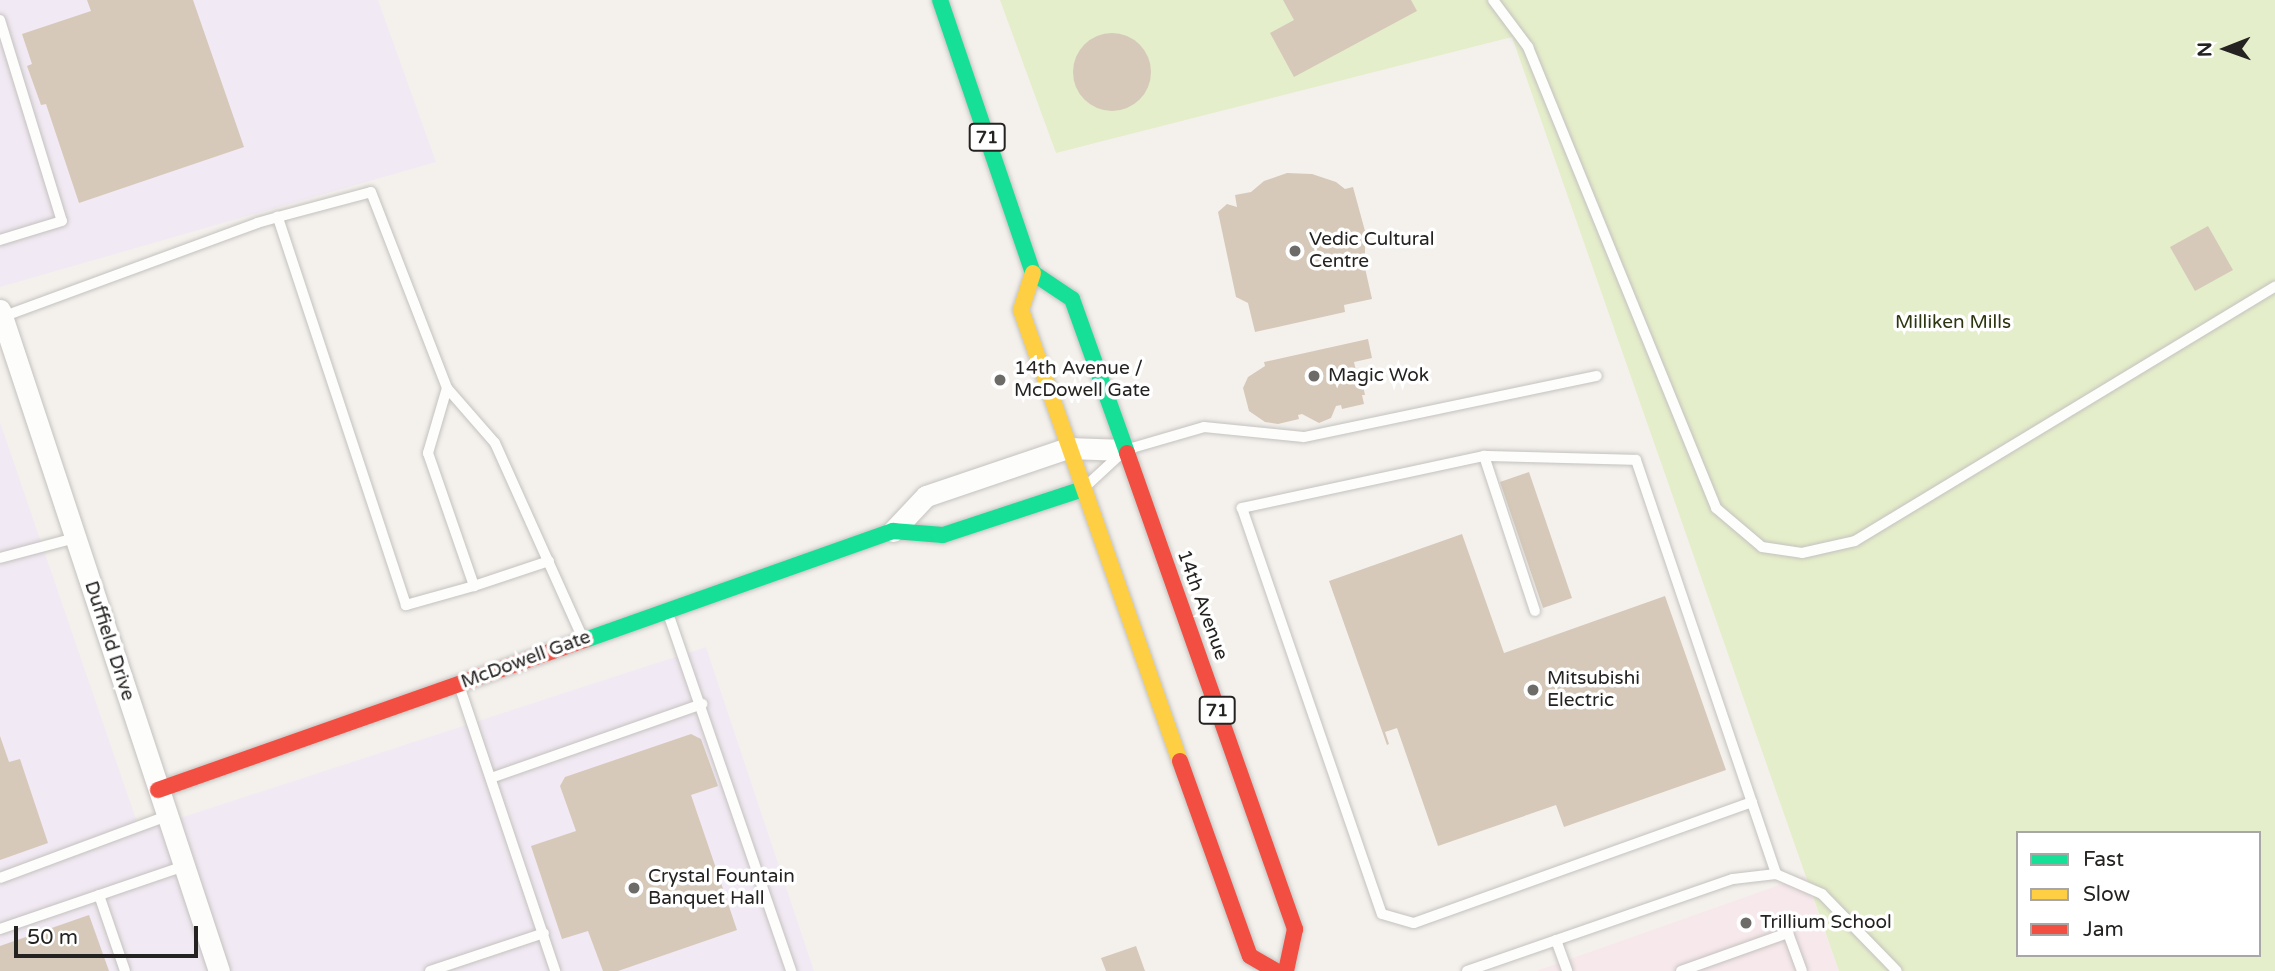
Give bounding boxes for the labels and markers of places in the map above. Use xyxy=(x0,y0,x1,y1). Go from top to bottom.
place label: Vedic Cultural Centre xyxy=(1309,229,1434,273)
marker: Vedic Cultural Centre xyxy=(1287,243,1303,259)
place label: 14th Avenue / McDowell Gate xyxy=(1014,358,1150,402)
place label: Magic Wok xyxy=(1328,365,1429,387)
marker: Magic Wok xyxy=(1306,368,1322,384)
marker: 14th Avenue / McDowell Gate xyxy=(992,372,1008,388)
place label: Mitsubishi Electric xyxy=(1547,668,1640,712)
marker: Mitsubishi Electric xyxy=(1525,682,1541,698)
place label: Crystal Fountain Banquet Hall xyxy=(648,866,795,910)
marker: Crystal Fountain Banquet Hall xyxy=(626,880,642,896)
place label: Trillium School xyxy=(1760,912,1892,934)
marker: Trillium School xyxy=(1738,915,1754,931)

